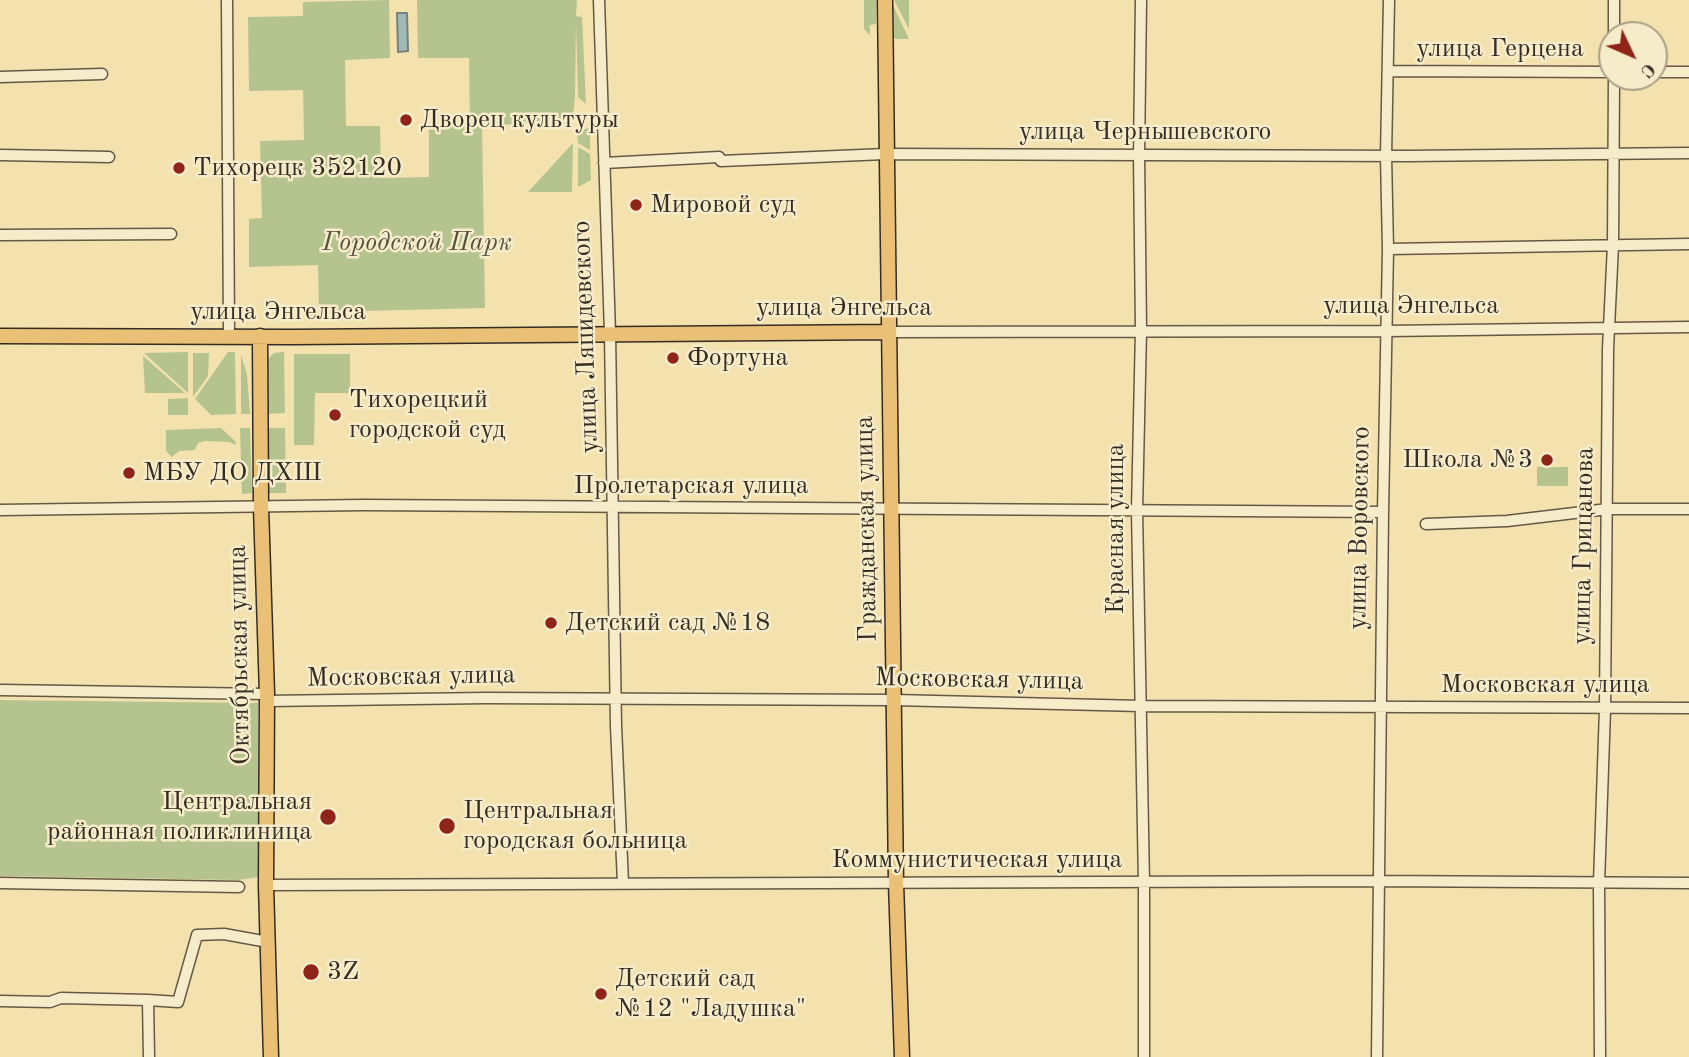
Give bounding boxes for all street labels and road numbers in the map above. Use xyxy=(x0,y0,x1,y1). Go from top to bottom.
street label: улица Герцена xyxy=(1416,33,1584,65)
street label: улица Чернышевского xyxy=(1019,116,1271,148)
street label: улица Ляпидевского xyxy=(566,220,606,454)
street label: улица Энгельса xyxy=(1323,290,1499,322)
street label: улица Энгельса xyxy=(756,292,932,324)
street label: улица Энгельса xyxy=(190,296,366,328)
street label: Гражданская улица xyxy=(849,416,885,642)
street label: улица Воровского xyxy=(1343,426,1377,630)
street label: Красная улица xyxy=(1100,444,1132,614)
street label: улица Грицанова xyxy=(1567,447,1601,645)
street label: Пролетарская улица xyxy=(573,470,809,502)
street label: Октябрьская улица xyxy=(222,545,258,765)
street label: Московская улица xyxy=(306,660,516,694)
street label: Московская улица xyxy=(874,663,1084,697)
street label: Московская улица xyxy=(1441,669,1649,701)
street label: Коммунистическая улица xyxy=(832,844,1122,876)

